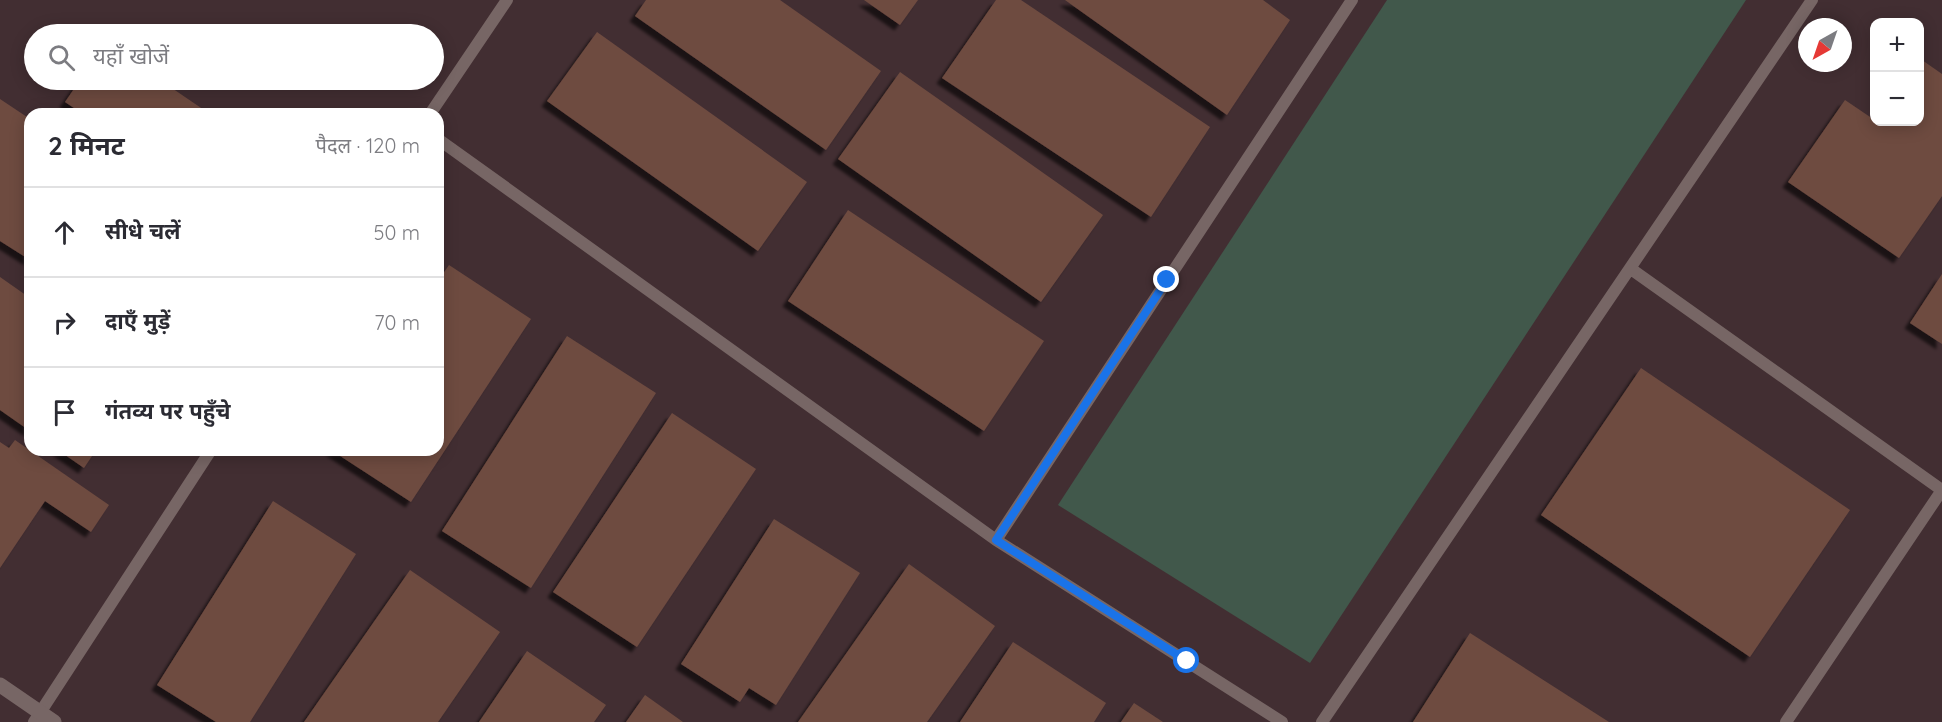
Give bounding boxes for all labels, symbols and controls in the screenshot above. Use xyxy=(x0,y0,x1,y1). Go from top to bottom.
north arrow xyxy=(1798,18,1852,72)
map controls xyxy=(1870,18,1924,126)
button: + xyxy=(1870,18,1924,72)
search box xyxy=(24,24,444,90)
icon: search xyxy=(45,41,78,74)
text: यहाँ खोजें xyxy=(93,42,169,70)
button: − xyxy=(1870,72,1924,126)
text: 2 मिनट xyxy=(48,129,125,162)
text: पैदल · 120 m xyxy=(316,133,420,158)
icon: ahead xyxy=(48,216,81,249)
text: सीधे चलें xyxy=(105,217,181,245)
text: 50 m xyxy=(374,220,420,245)
route end xyxy=(1153,266,1179,292)
icon: right xyxy=(48,306,81,339)
text: दाएँ मुड़ें xyxy=(105,307,170,335)
text: 70 m xyxy=(374,310,420,335)
icon: arrive xyxy=(48,396,81,429)
text: गंतव्य पर पहुँचे xyxy=(105,397,230,425)
route start xyxy=(1173,647,1199,673)

